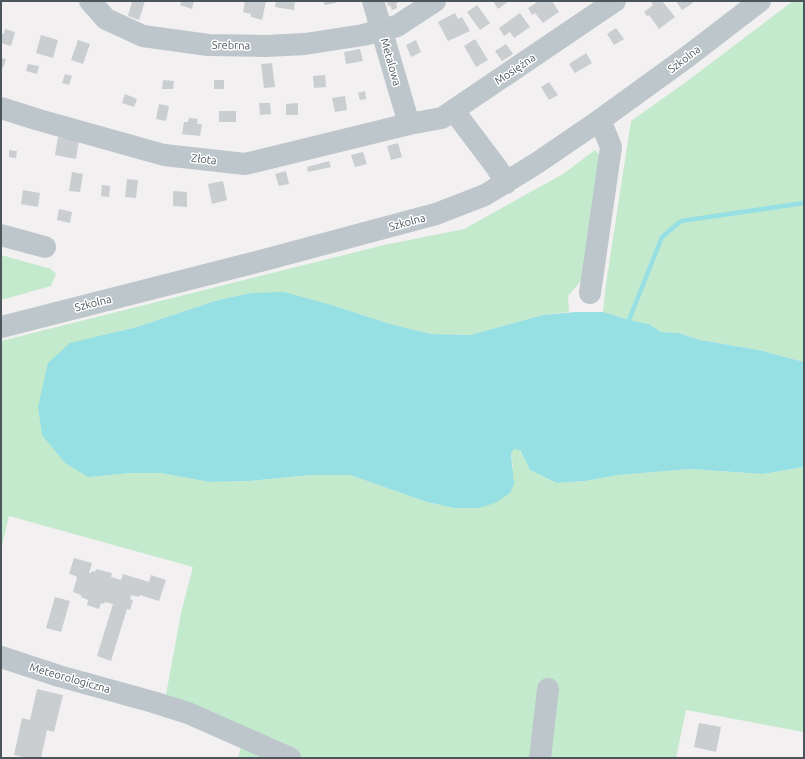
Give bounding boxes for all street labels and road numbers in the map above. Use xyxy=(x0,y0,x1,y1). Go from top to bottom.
street label: Metalowa xyxy=(378,37,404,87)
street label: Srebrna xyxy=(212,39,250,51)
street label: Szkolna xyxy=(665,43,703,75)
street label: Mosiężna xyxy=(492,51,538,87)
street label: Złota xyxy=(191,151,217,167)
street label: Szkolna xyxy=(387,211,427,233)
street label: Szkolna xyxy=(73,293,113,313)
street label: Meteorologiczna xyxy=(28,661,112,695)

